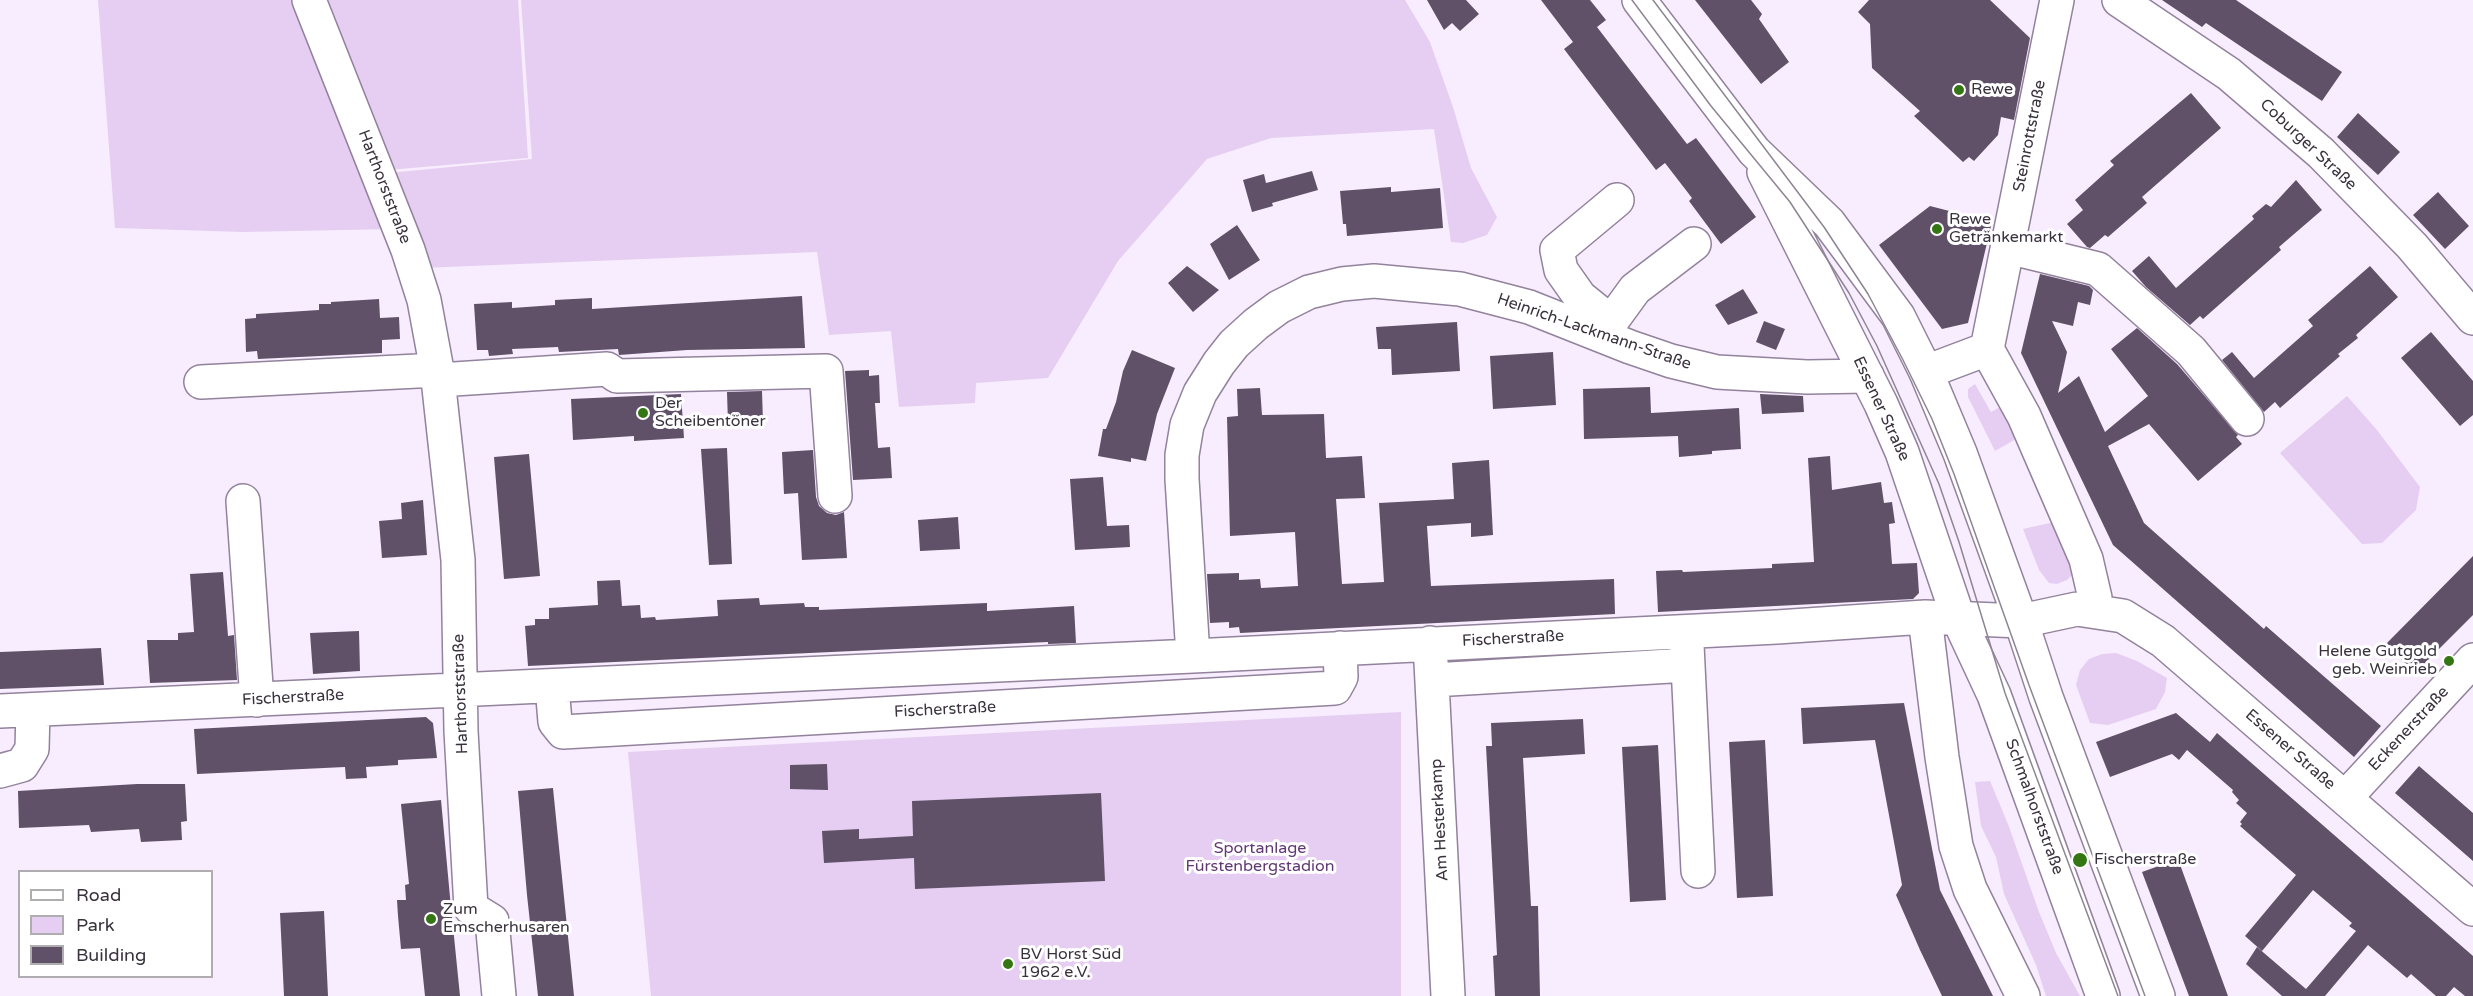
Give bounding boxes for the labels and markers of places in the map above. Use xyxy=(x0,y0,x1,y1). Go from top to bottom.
place label: Rewe xyxy=(1971,80,2013,100)
marker: Rewe xyxy=(1952,83,1966,97)
place label: Rewe Getränkemarkt xyxy=(1949,210,2063,248)
marker: Rewe Getränkemarkt xyxy=(1930,222,1944,236)
place label: Der Scheibentöner xyxy=(655,394,766,432)
marker: Der Scheibentöner xyxy=(636,406,650,420)
place label: Helene Gutgold geb. Weinrieb xyxy=(2318,642,2437,680)
marker: Helene Gutgold geb. Weinrieb xyxy=(2442,654,2456,668)
place label: Fischerstraße xyxy=(2094,850,2196,870)
marker: Fischerstraße xyxy=(2071,851,2089,869)
place label: Zum Emscherhusaren xyxy=(443,900,570,938)
marker: Zum Emscherhusaren xyxy=(424,912,438,926)
place label: BV Horst Süd 1962 e.V. xyxy=(1020,945,1121,983)
marker: BV Horst Süd 1962 e.V. xyxy=(1001,957,1015,971)

